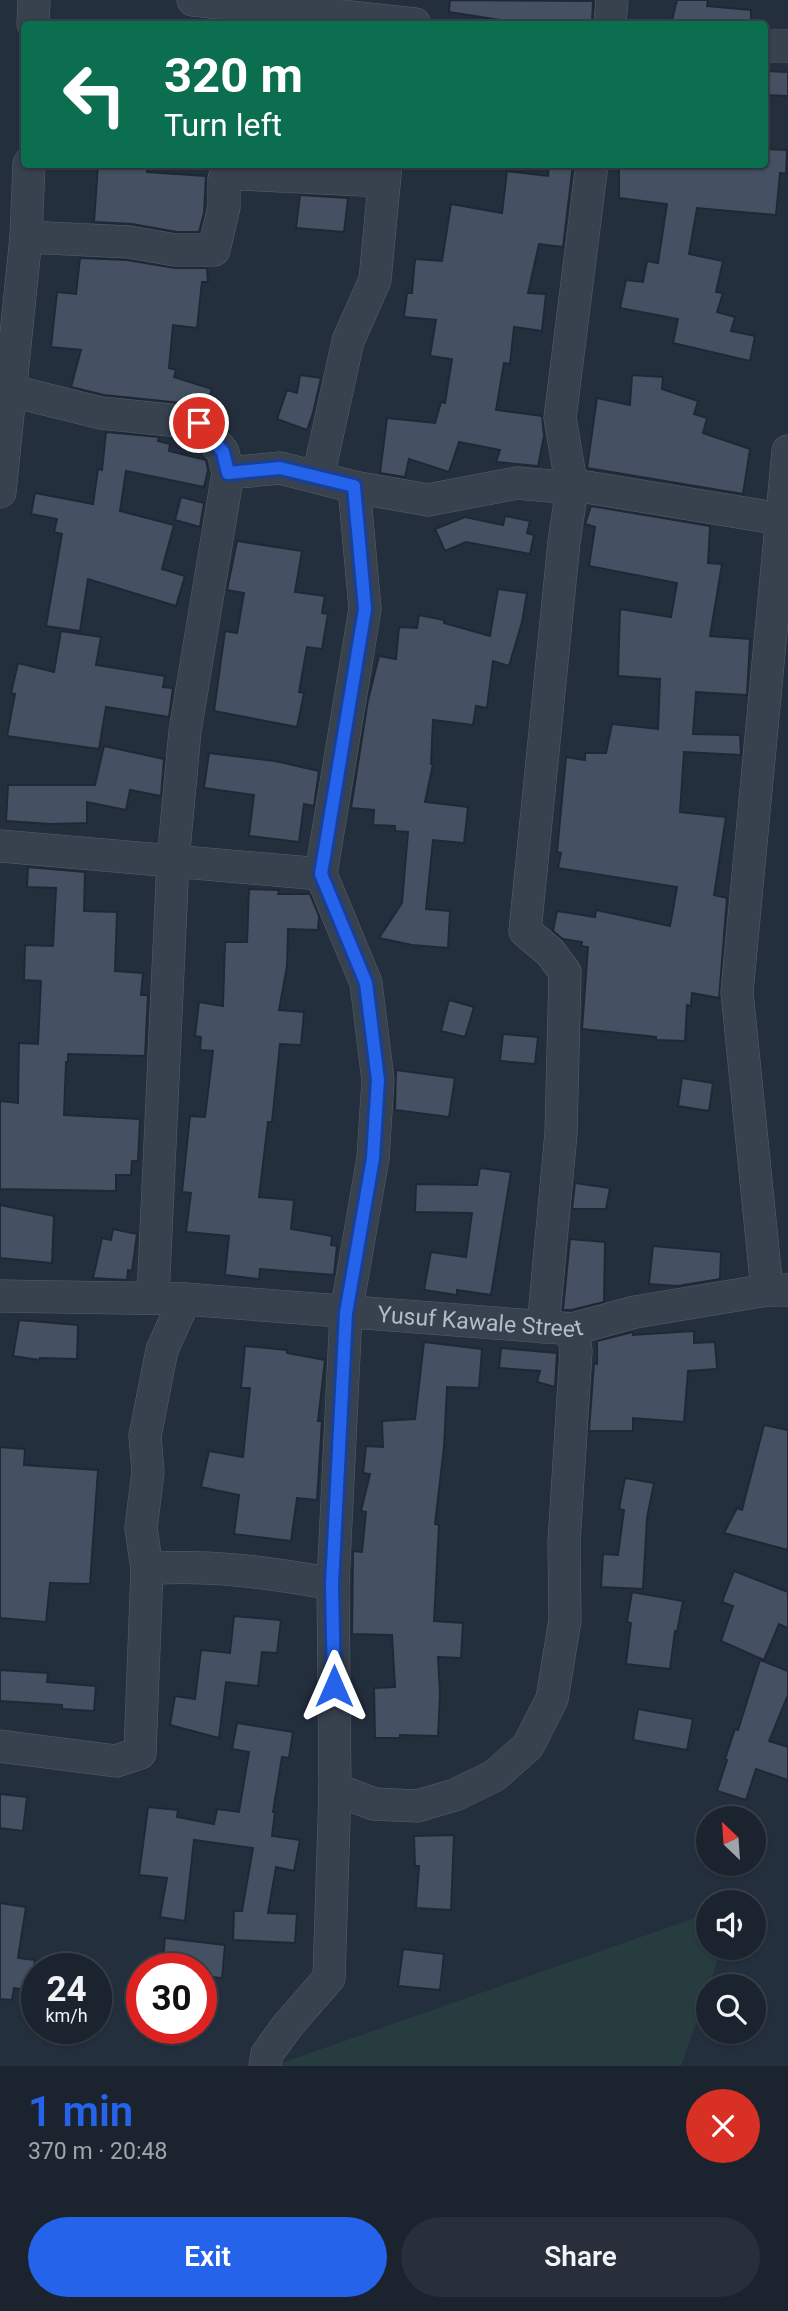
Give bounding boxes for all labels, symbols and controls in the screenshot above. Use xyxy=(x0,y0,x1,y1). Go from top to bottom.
text: 320 m xyxy=(164,47,303,104)
icon: left xyxy=(49,49,140,140)
text: Turn left xyxy=(164,106,282,144)
pin xyxy=(169,393,229,453)
icon: arrive xyxy=(180,404,218,442)
street label: Yusuf Kawale Street xyxy=(377,1301,586,1343)
position arrow xyxy=(297,1649,371,1723)
north arrow xyxy=(696,1806,766,1876)
map controls xyxy=(696,1806,766,2044)
button: sound xyxy=(696,1890,766,1960)
speed limit sign: 30 xyxy=(126,1953,217,2044)
text: 24 xyxy=(46,1969,87,2010)
button: search xyxy=(696,1974,766,2044)
text: km/h xyxy=(45,2005,88,2026)
text: 1 min xyxy=(28,2087,133,2136)
button: close xyxy=(686,2089,760,2163)
text: 370 m · 20:48 xyxy=(28,2138,167,2165)
button: Exit xyxy=(28,2217,387,2297)
button: Share xyxy=(401,2217,760,2297)

